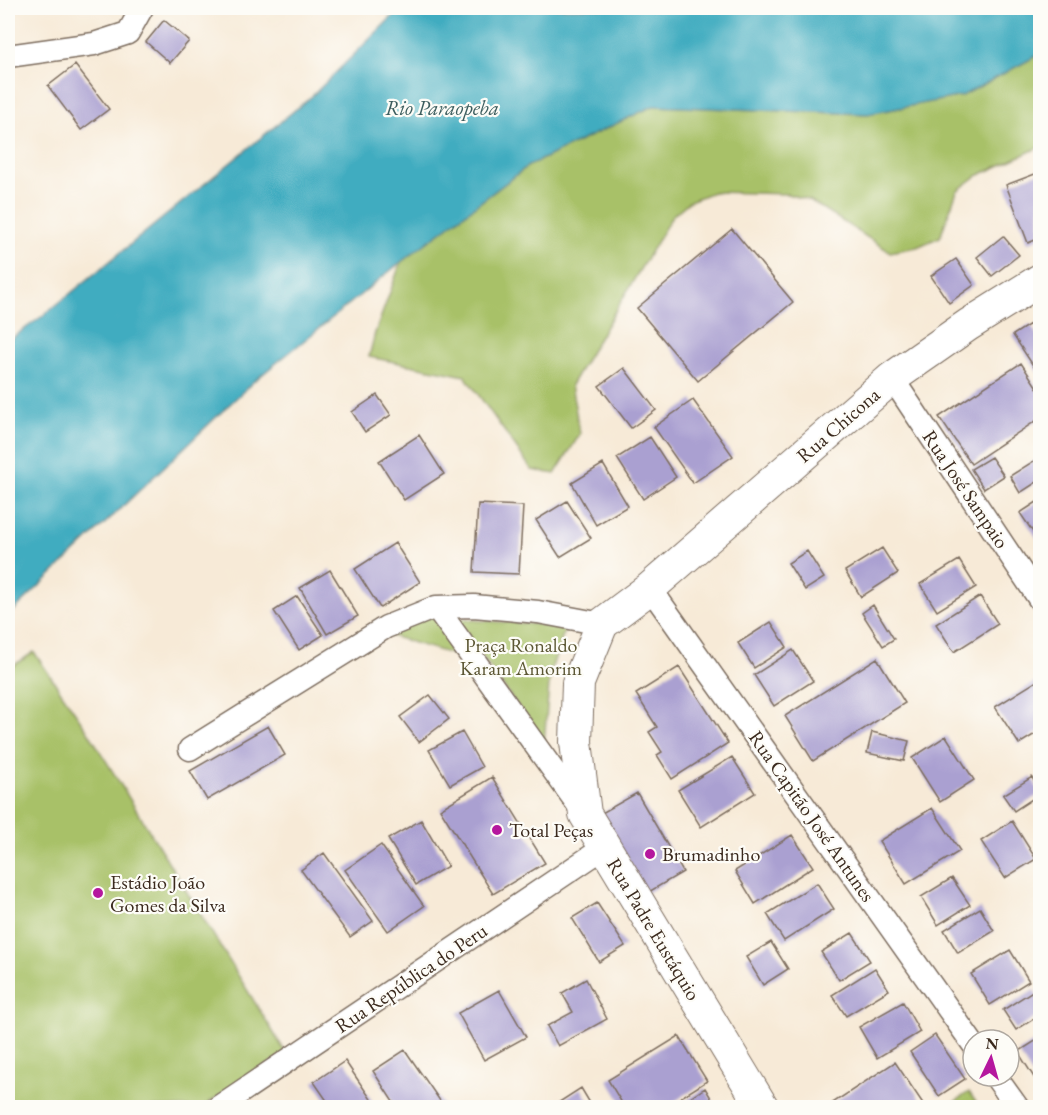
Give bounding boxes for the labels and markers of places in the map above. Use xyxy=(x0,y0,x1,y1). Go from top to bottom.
place label: Total Peças xyxy=(509,817,593,843)
marker: Total Peças xyxy=(490,823,504,837)
place label: Brumadinho xyxy=(662,841,760,867)
marker: Brumadinho xyxy=(643,847,657,861)
place label: Estádio João Gomes da Silva xyxy=(110,869,226,918)
marker: Estádio João Gomes da Silva xyxy=(91,886,105,900)

